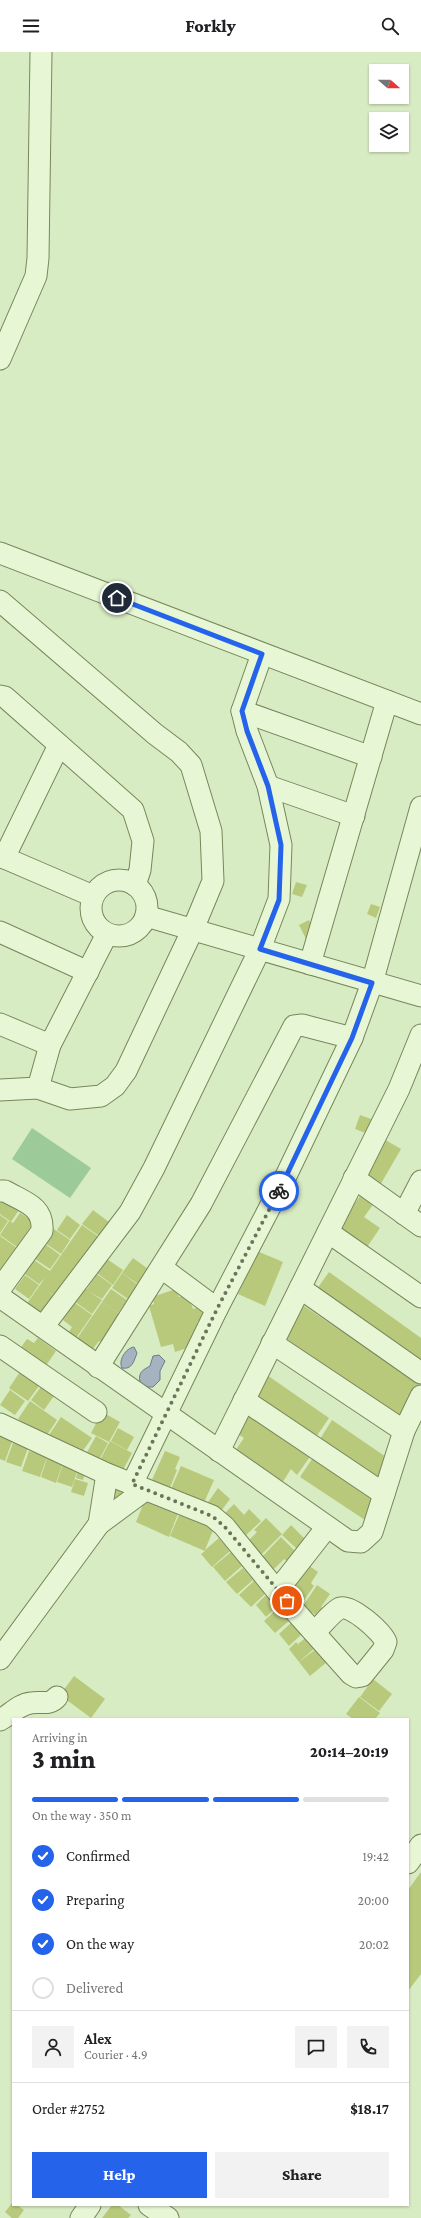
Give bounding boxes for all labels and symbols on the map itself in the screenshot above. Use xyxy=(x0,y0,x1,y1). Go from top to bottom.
north arrow xyxy=(369,64,409,104)
pin xyxy=(100,581,134,615)
courier xyxy=(259,1171,299,1211)
pin xyxy=(270,1584,304,1618)

